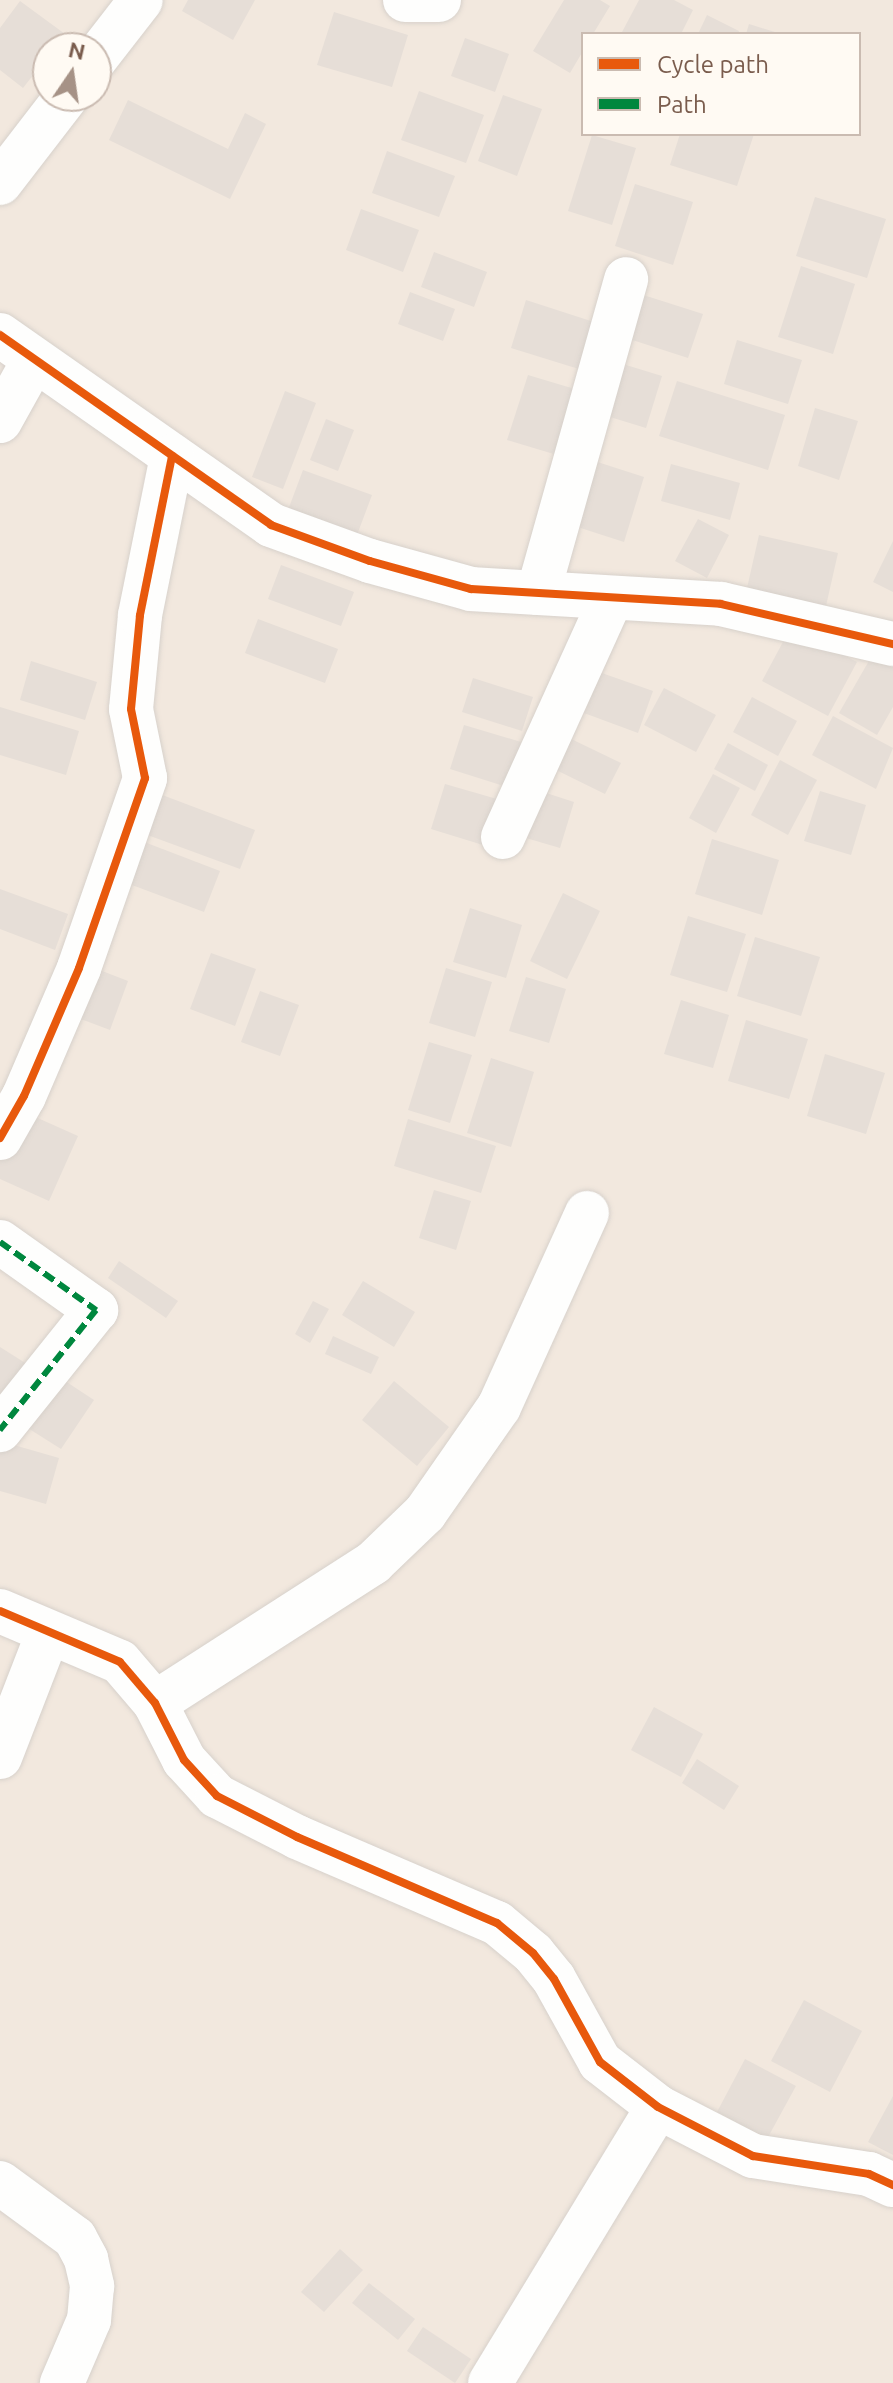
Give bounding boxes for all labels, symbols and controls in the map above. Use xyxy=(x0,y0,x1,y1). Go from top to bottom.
north arrow xyxy=(32,32,112,112)
legend xyxy=(581,32,861,136)
text: N xyxy=(66,36,88,64)
text: Cycle path xyxy=(657,51,769,78)
text: Path xyxy=(657,91,707,118)

